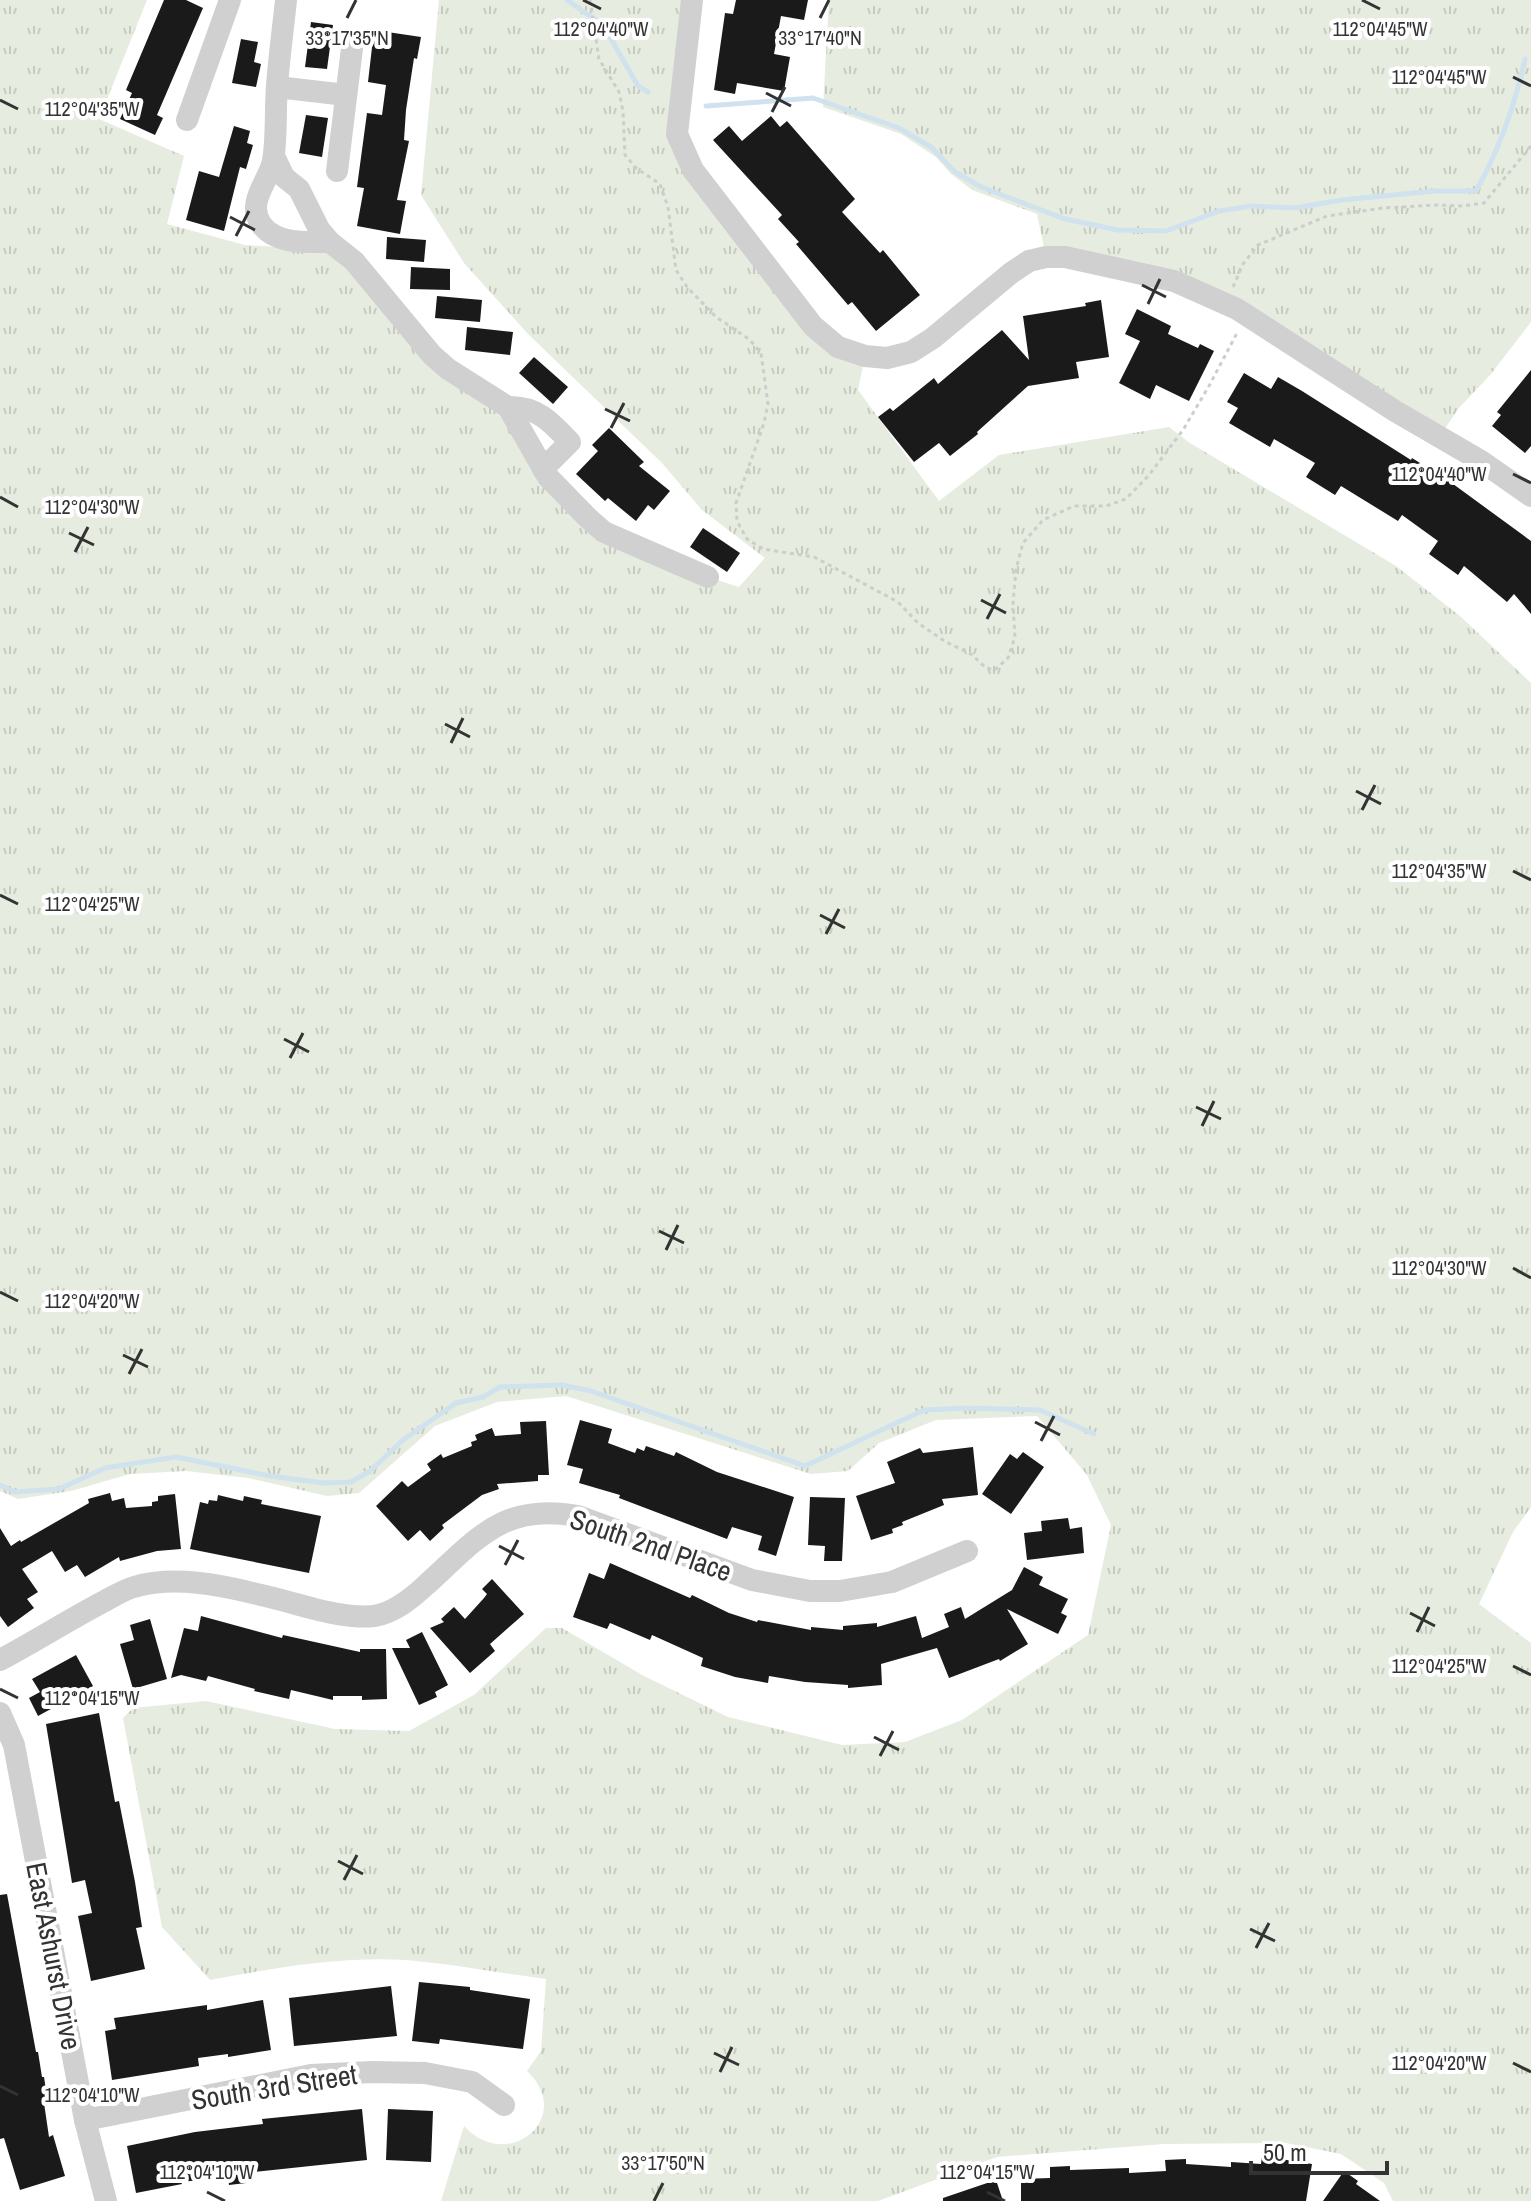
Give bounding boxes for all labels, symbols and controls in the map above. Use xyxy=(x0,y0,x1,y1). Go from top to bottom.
text: 112°04'40"W xyxy=(553,15,649,42)
text: 112°04'45"W xyxy=(1332,15,1428,42)
text: 33°17'35"N xyxy=(305,24,389,51)
text: 33°17'40"N xyxy=(778,24,862,51)
text: 112°04'45"W xyxy=(1391,63,1487,90)
text: 112°04'35"W xyxy=(44,95,140,122)
text: 112°04'40"W xyxy=(1391,460,1487,487)
text: 112°04'30"W xyxy=(44,493,140,520)
text: 112°04'35"W xyxy=(1391,857,1487,884)
text: 112°04'25"W xyxy=(44,890,140,917)
text: 112°04'30"W xyxy=(1391,1254,1487,1281)
text: 112°04'20"W xyxy=(44,1287,140,1314)
street label: South 2nd Place xyxy=(565,1500,737,1590)
text: 112°04'25"W xyxy=(1391,1652,1487,1679)
text: 112°04'15"W xyxy=(44,1684,140,1711)
street label: East Ashurst Drive xyxy=(17,1859,91,2053)
text: 112°04'20"W xyxy=(1391,2049,1487,2076)
street label: South 3rd Street xyxy=(188,2055,360,2119)
text: 112°04'10"W xyxy=(44,2081,140,2108)
scale bar xyxy=(1251,2125,1387,2175)
text: 50 m xyxy=(1263,2136,1307,2168)
text: 33°17'50"N xyxy=(621,2149,705,2176)
text: 112°04'10"W xyxy=(159,2158,255,2185)
text: 112°04'15"W xyxy=(939,2158,1035,2185)

